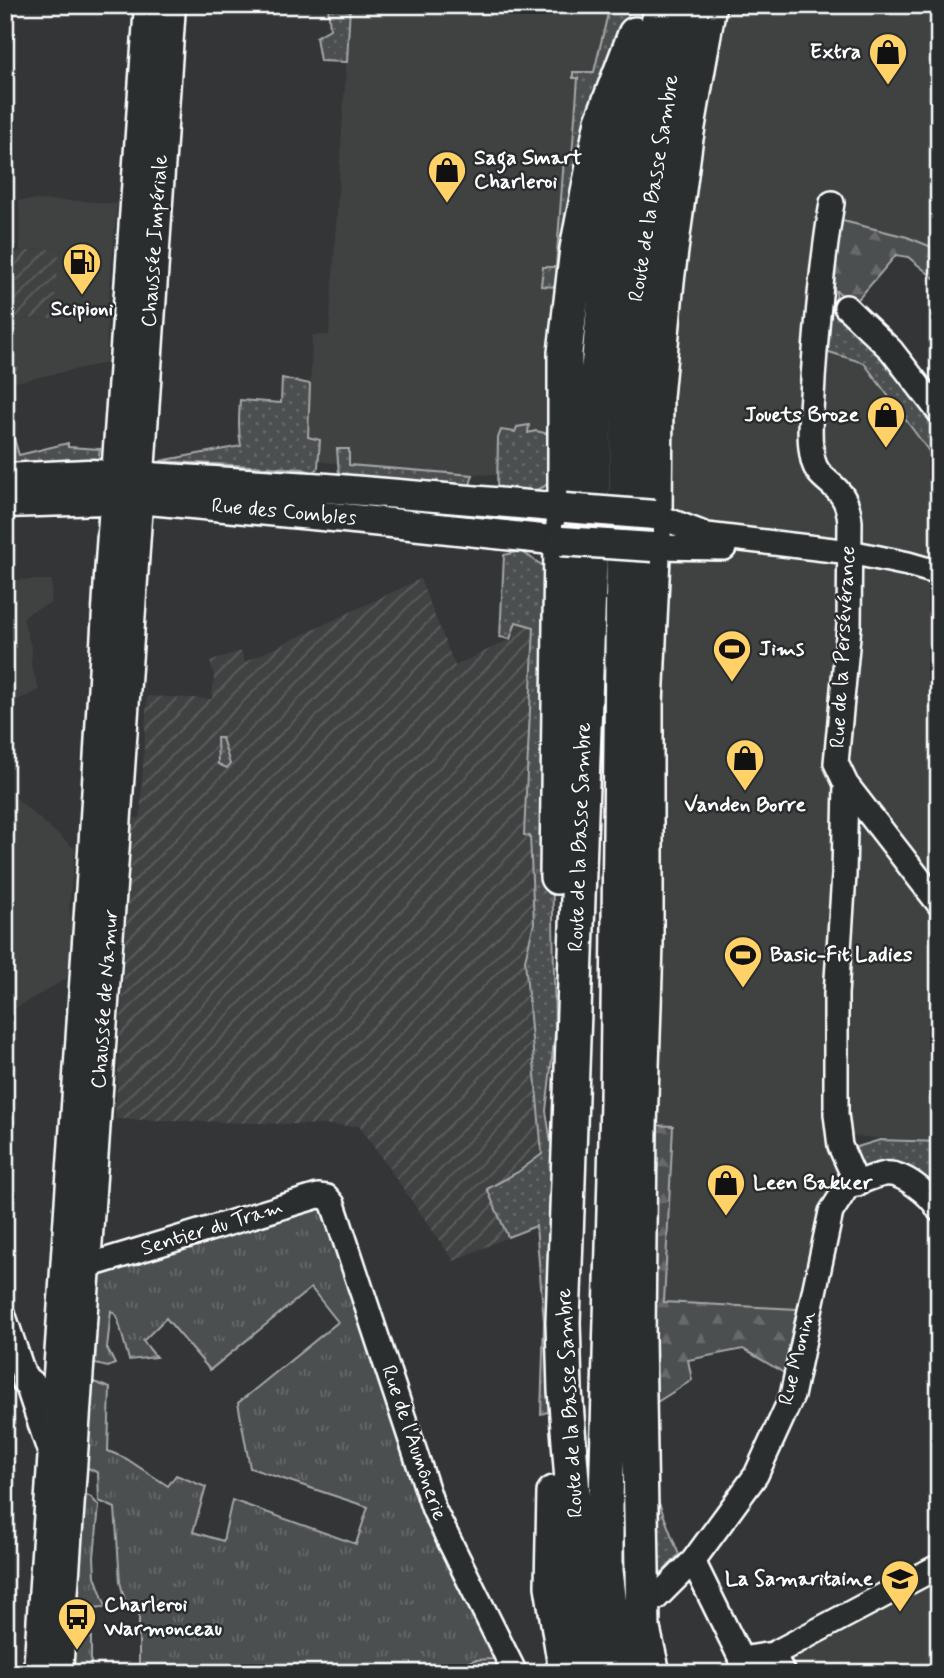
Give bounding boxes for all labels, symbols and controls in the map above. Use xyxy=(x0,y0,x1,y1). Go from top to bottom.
shop icon: Extra xyxy=(867,31,909,86)
place label: Extra xyxy=(810,38,861,66)
street label: Route de la Basse Sambre xyxy=(622,72,686,304)
place label: Saga Smart Charleroi xyxy=(474,144,582,196)
shop icon: Saga Smart Charleroi xyxy=(426,149,468,204)
street label: Chaussée Impériale xyxy=(135,154,175,328)
fuel station icon: Scipioni xyxy=(61,241,103,296)
place label: Scipioni xyxy=(51,295,114,323)
shop icon: Jouets Broze xyxy=(865,394,907,449)
place label: Jouets Broze xyxy=(744,401,860,429)
street label: Rue des Combles xyxy=(210,492,358,532)
street label: Rue de la Persévérance xyxy=(824,545,862,749)
sports icon: Jims xyxy=(711,628,753,683)
place label: Jims xyxy=(759,635,805,663)
street label: Route de la Basse Sambre xyxy=(562,722,598,952)
shop icon: Vanden Borre xyxy=(724,737,766,792)
place label: Vanden Borre xyxy=(684,791,806,819)
street label: Chaussée de Namur xyxy=(85,908,125,1090)
sports icon: Basic-Fit Ladies xyxy=(722,934,764,989)
place label: Basic-Fit Ladies xyxy=(770,941,913,969)
shop icon: Leen Bakker xyxy=(705,1162,747,1217)
place label: Leen Bakker xyxy=(753,1169,873,1197)
street label: Sentier du Tram xyxy=(137,1193,287,1263)
street label: Route de la Basse Sambre xyxy=(550,1287,590,1518)
street label: Rue Monin xyxy=(772,1307,822,1408)
street label: Rue de l'Aumônerie xyxy=(374,1361,454,1525)
school or university icon: La Samaritaine xyxy=(879,1558,921,1613)
place label: La Samaritaine xyxy=(725,1565,874,1593)
place label: Charleroi Warmonceau xyxy=(103,1591,222,1643)
bus stop icon: Charleroi Warmonceau xyxy=(56,1596,98,1651)

